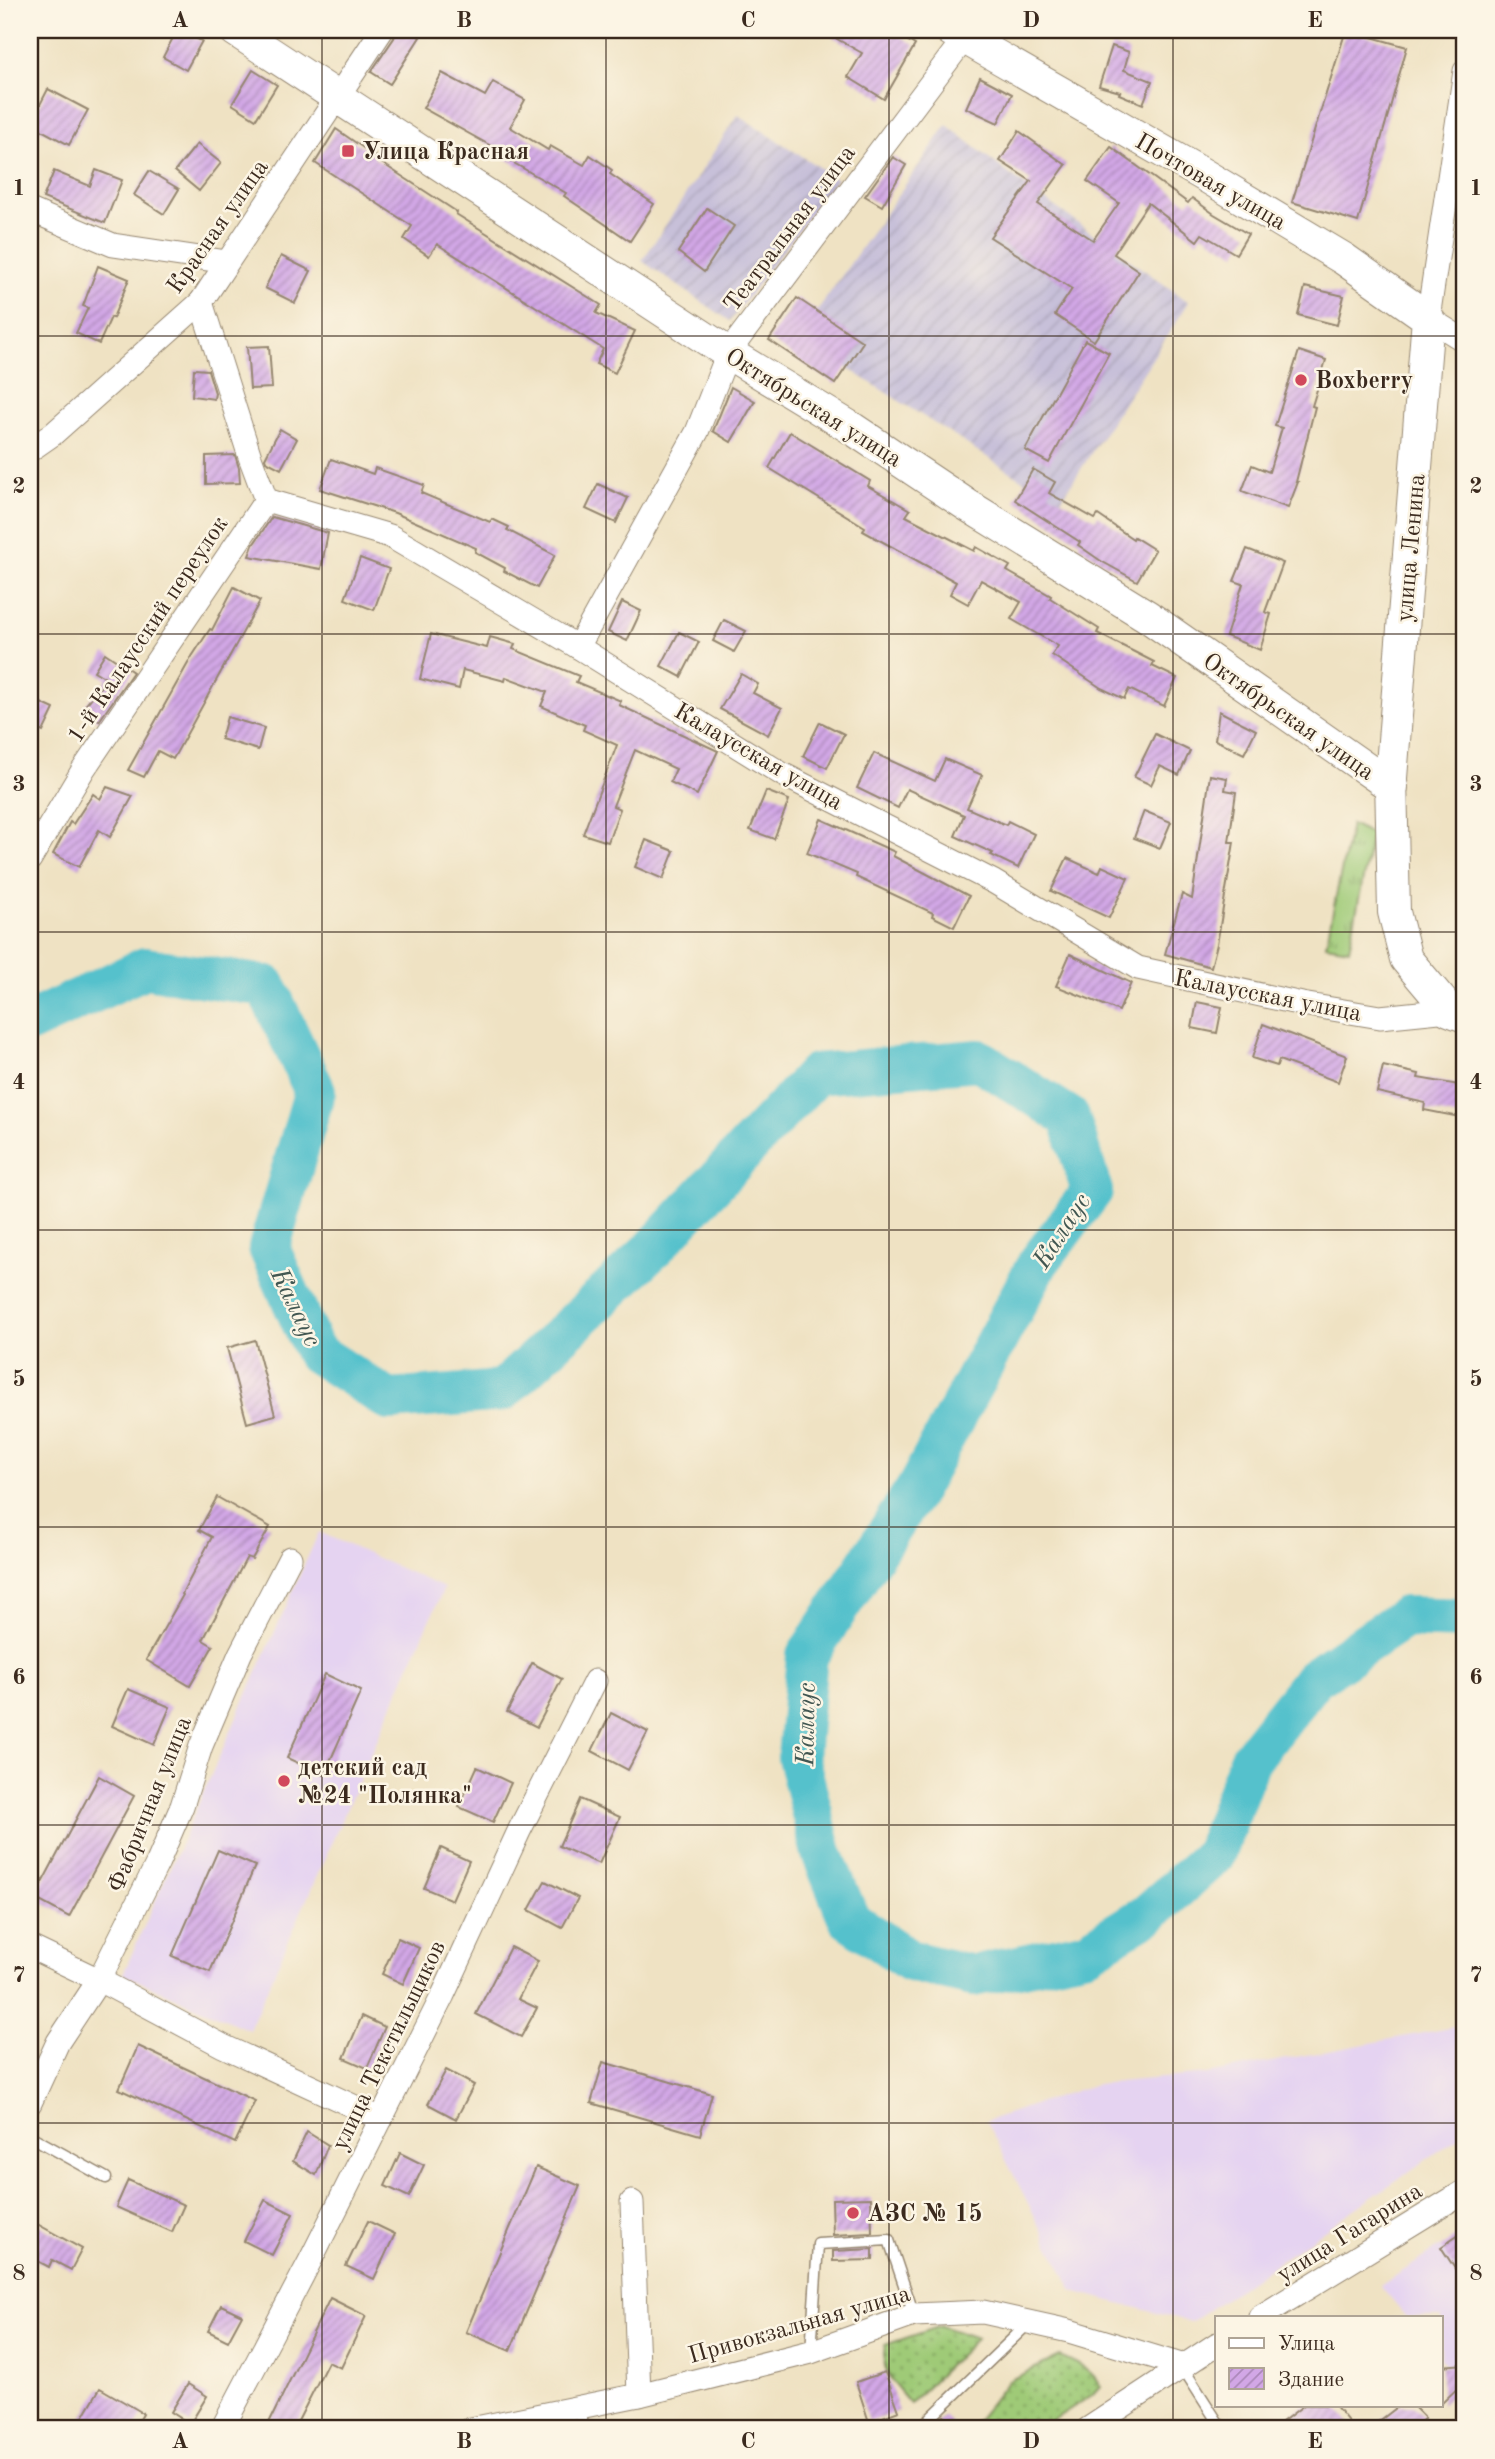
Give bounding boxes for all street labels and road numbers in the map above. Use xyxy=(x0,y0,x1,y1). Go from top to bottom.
street label: Почтовая улица xyxy=(1130,130,1290,236)
street label: Театральная улица xyxy=(720,141,861,317)
street label: Красная улица xyxy=(164,156,274,299)
street label: Октябрьская улица xyxy=(720,345,906,473)
street label: улица Ленина xyxy=(1394,473,1430,623)
street label: 1-й Калаусский переулок xyxy=(64,512,234,748)
street label: Октябрьская улица xyxy=(1198,650,1378,786)
street label: Калаусская улица xyxy=(670,700,847,816)
street label: Калаусская улица xyxy=(1172,967,1363,1027)
street label: Фабричная улица xyxy=(105,1713,197,1896)
street label: улица Текстильщиков xyxy=(329,1937,451,2155)
street label: улица Гагарина xyxy=(1273,2179,1427,2288)
street label: Привокзальная улица xyxy=(686,2283,913,2369)

